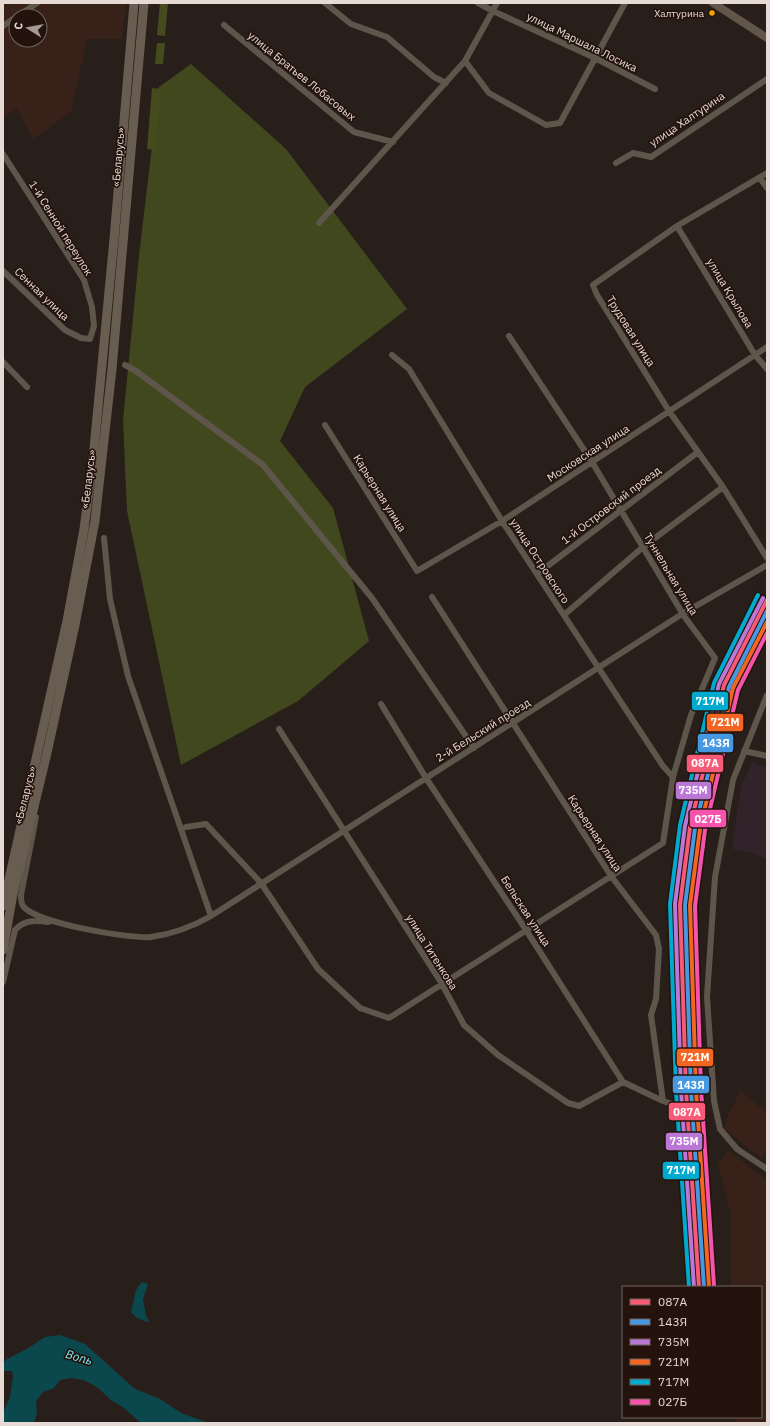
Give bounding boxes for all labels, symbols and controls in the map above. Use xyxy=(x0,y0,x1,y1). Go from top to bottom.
place label: Халтурина xyxy=(654,7,705,20)
north arrow xyxy=(8,8,48,48)
marker: Халтурина xyxy=(707,8,717,18)
street label: улица Маршала Лосика xyxy=(524,9,640,75)
text: С xyxy=(11,21,26,31)
street label: улица Братьев Лобасовых xyxy=(245,28,359,124)
street label: улица Халтурина xyxy=(647,89,727,149)
street label: «Беларусь» xyxy=(108,126,128,187)
street label: 1-й Сенной переулок xyxy=(26,178,96,278)
street label: улица Крылова xyxy=(704,256,756,331)
street label: Сенная улица xyxy=(12,264,72,324)
street label: Трудовая улица xyxy=(604,293,658,369)
street label: Московская улица xyxy=(544,421,632,485)
street label: «Беларусь» xyxy=(77,448,99,509)
street label: Карьерная улица xyxy=(351,452,410,535)
street label: 1-й Островский проезд xyxy=(558,463,664,547)
street label: улица Островского xyxy=(507,516,573,606)
street label: Туннельная улица xyxy=(641,530,701,618)
line badge: 717М xyxy=(691,691,729,711)
text: 717М xyxy=(696,694,724,708)
street label: 2-й Бельский проезд xyxy=(433,695,533,765)
line badge: 721М xyxy=(706,713,744,732)
text: 721М xyxy=(711,715,739,729)
line badge: 143Я xyxy=(697,733,734,753)
text: 143Я xyxy=(702,736,730,750)
line badge: 087А xyxy=(686,754,724,773)
text: 087А xyxy=(691,756,719,770)
street label: «Беларусь» xyxy=(11,764,39,825)
line badge: 735М xyxy=(675,781,712,800)
text: 735М xyxy=(679,783,707,797)
street label: Карьерная улица xyxy=(565,792,625,874)
line badge: 027Б xyxy=(689,809,727,828)
text: 027Б xyxy=(694,812,722,826)
street label: Бельская улица xyxy=(498,873,554,949)
street label: улица Титенкова xyxy=(403,911,461,993)
line badge: 721М xyxy=(676,1048,714,1067)
text: 721М xyxy=(681,1050,709,1064)
line badge: 143Я xyxy=(672,1075,710,1094)
text: 143Я xyxy=(677,1078,705,1092)
line badge: 087А xyxy=(668,1102,706,1121)
text: 087А xyxy=(673,1105,701,1119)
line badge: 735М xyxy=(665,1132,703,1151)
text: 735М xyxy=(670,1134,698,1148)
line badge: 717М xyxy=(662,1161,700,1180)
text: 717М xyxy=(667,1163,695,1177)
legend xyxy=(622,1286,762,1418)
text: 087А xyxy=(658,1294,688,1309)
text: 143Я xyxy=(658,1314,687,1329)
text: 735М xyxy=(658,1334,689,1349)
water label: Вопь xyxy=(64,1346,94,1368)
text: 721М xyxy=(658,1354,689,1369)
text: 717М xyxy=(658,1374,689,1389)
text: 027Б xyxy=(658,1394,687,1409)

